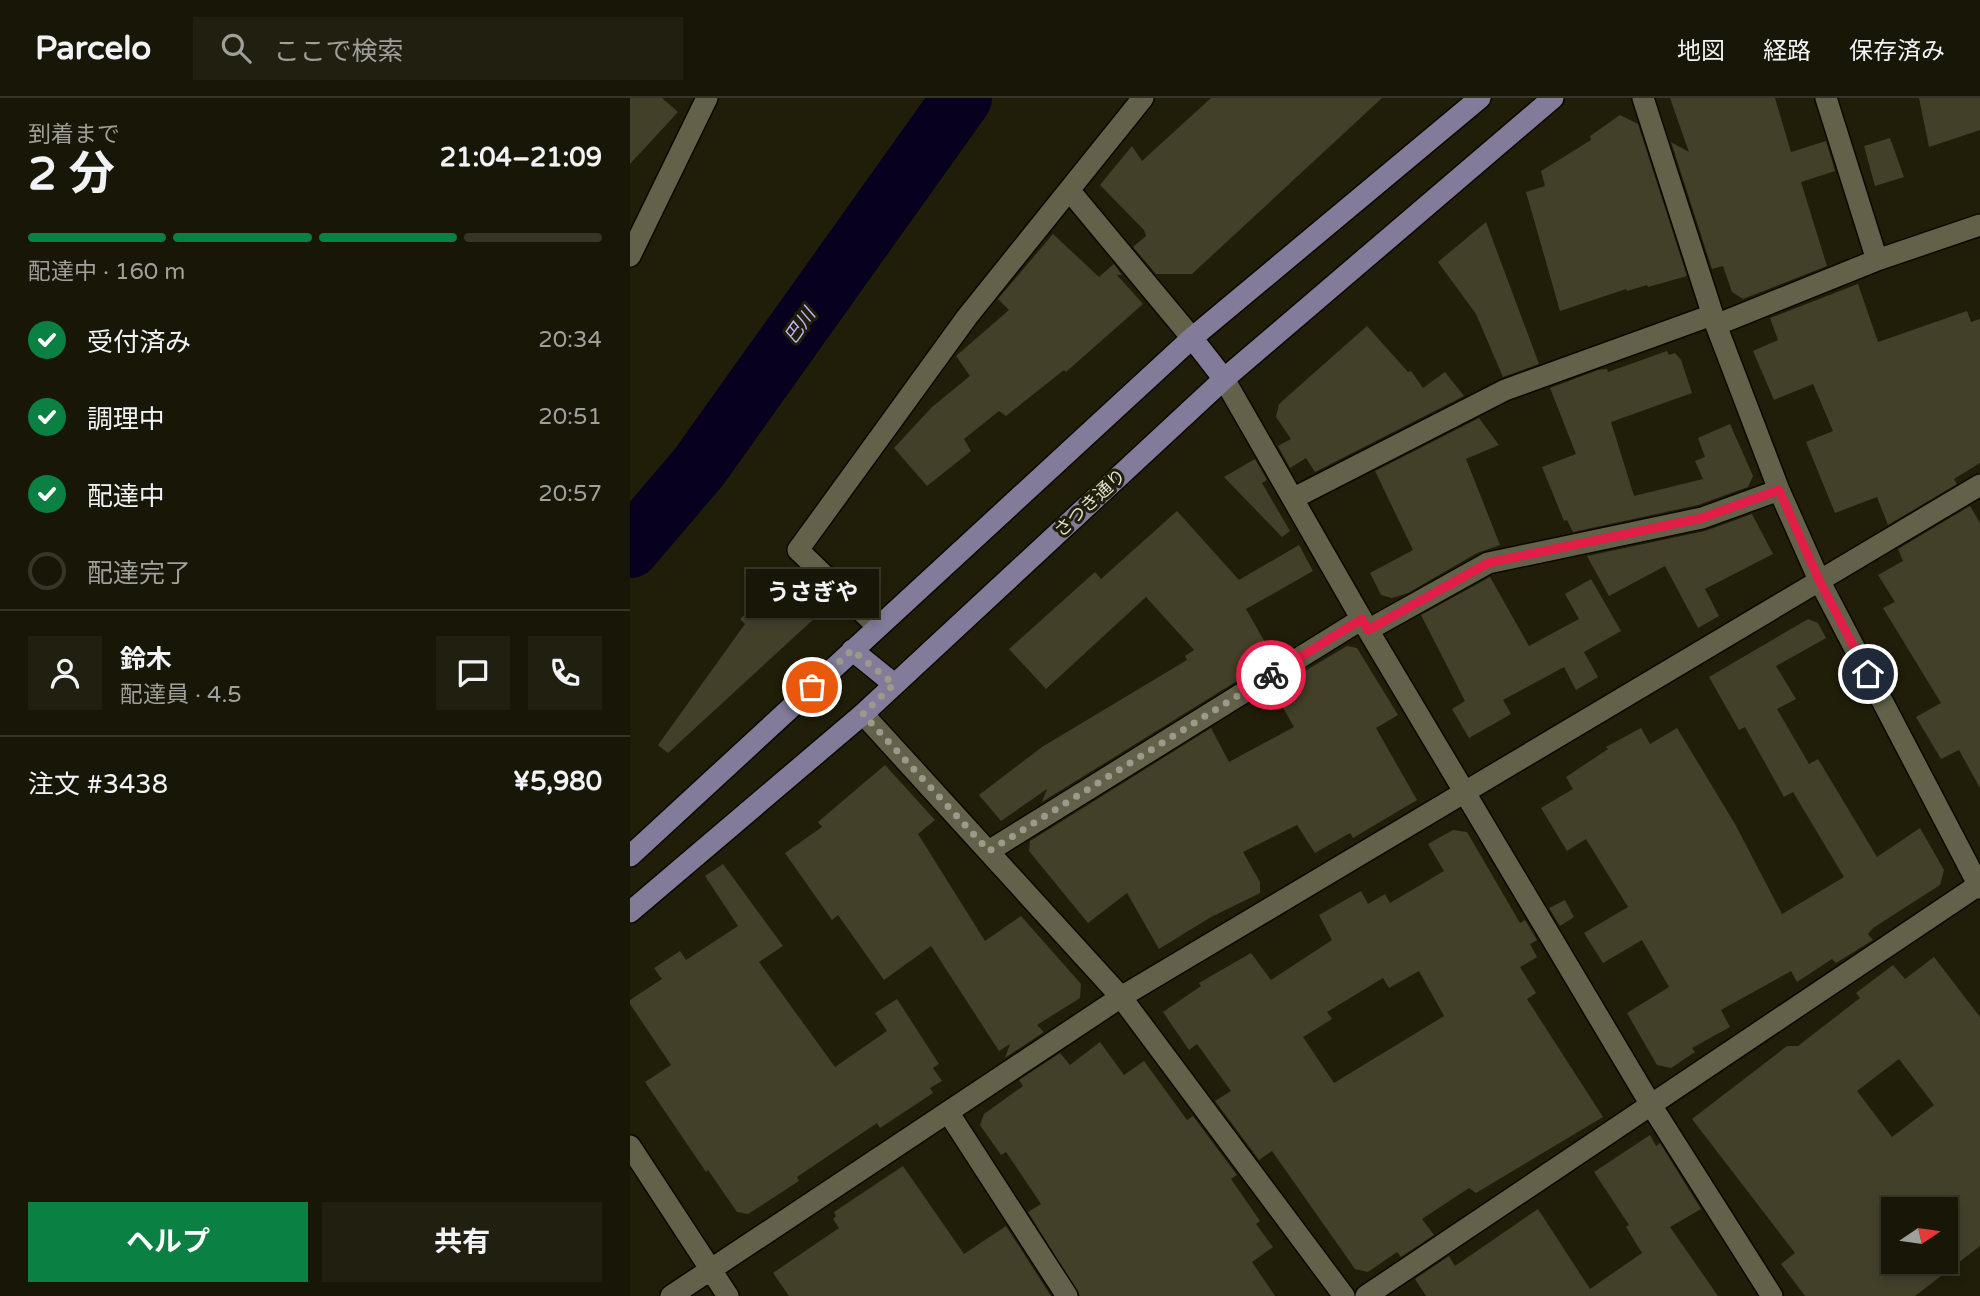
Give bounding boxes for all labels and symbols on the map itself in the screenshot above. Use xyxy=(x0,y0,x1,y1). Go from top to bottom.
water label: 巴川 xyxy=(780,302,821,348)
street label: さつき通り xyxy=(1050,464,1130,542)
callout: うさぎや xyxy=(746,568,878,617)
courier xyxy=(1236,640,1306,710)
pin xyxy=(1838,644,1898,704)
pin xyxy=(782,657,842,717)
north arrow xyxy=(1881,1197,1958,1274)

